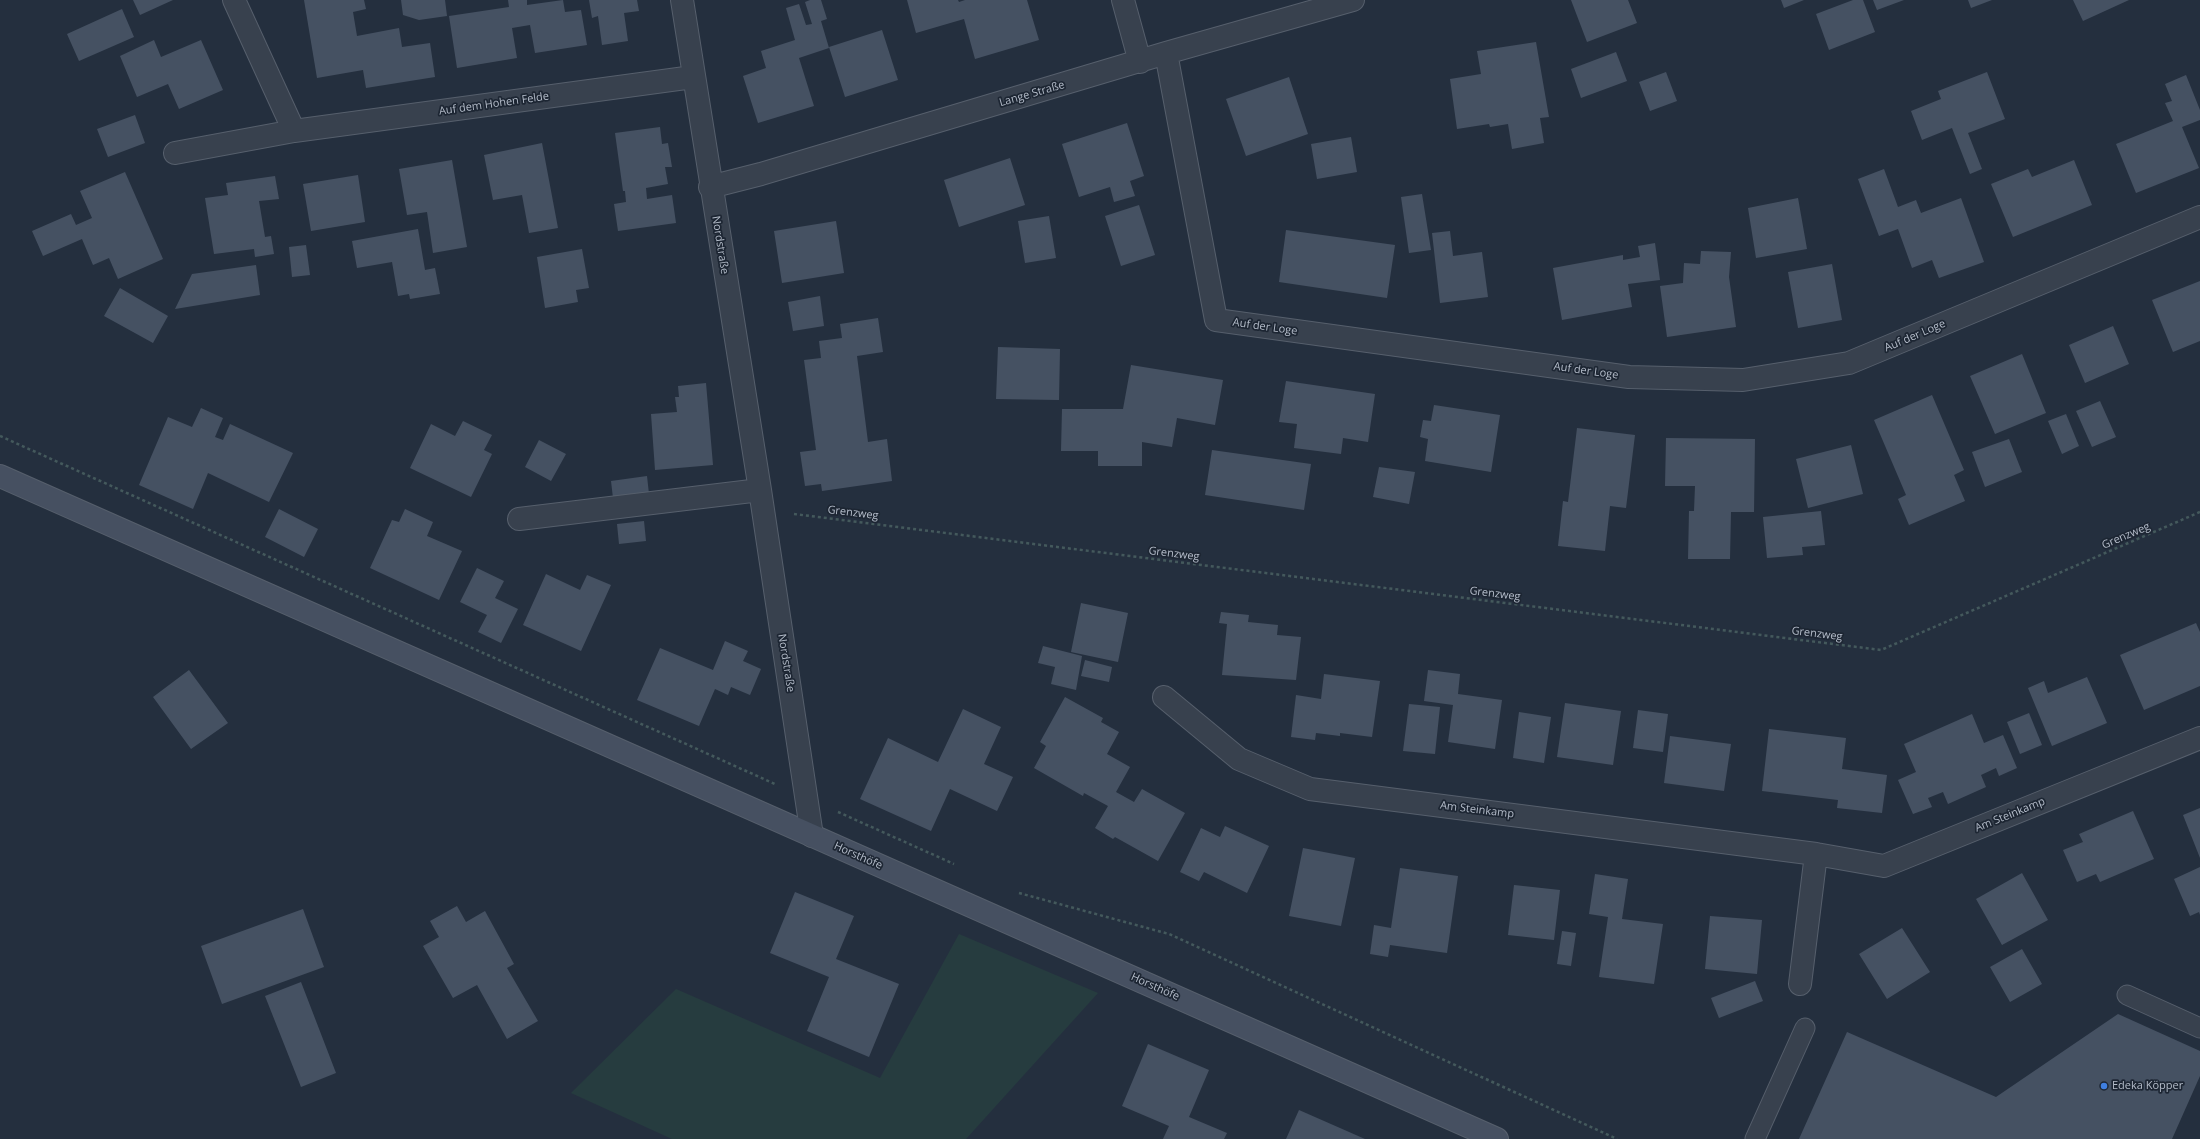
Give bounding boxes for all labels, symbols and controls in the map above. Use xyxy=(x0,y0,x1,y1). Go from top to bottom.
street label: Lange Straße xyxy=(998,78,1066,110)
street label: Auf dem Hohen Felde xyxy=(438,90,550,118)
street label: Nordstraße xyxy=(709,215,731,275)
street label: Auf der Loge xyxy=(1232,316,1298,338)
street label: Auf der Loge xyxy=(1882,317,1948,355)
street label: Auf der Loge xyxy=(1553,360,1619,382)
street label: Grenzweg xyxy=(827,503,879,523)
street label: Grenzweg xyxy=(2100,520,2152,552)
street label: Grenzweg xyxy=(1148,544,1200,564)
street label: Grenzweg xyxy=(1469,584,1521,604)
street label: Grenzweg xyxy=(1791,624,1843,644)
street label: Nordstraße xyxy=(775,633,797,693)
street label: Am Steinkamp xyxy=(1973,795,2047,835)
street label: Am Steinkamp xyxy=(1439,799,1515,821)
street label: Horsthöfe xyxy=(832,839,884,873)
street label: Horsthöfe xyxy=(1129,970,1181,1004)
place label: Edeka Köpper xyxy=(2112,1079,2183,1093)
marker: Edeka Köpper xyxy=(2099,1081,2109,1091)

